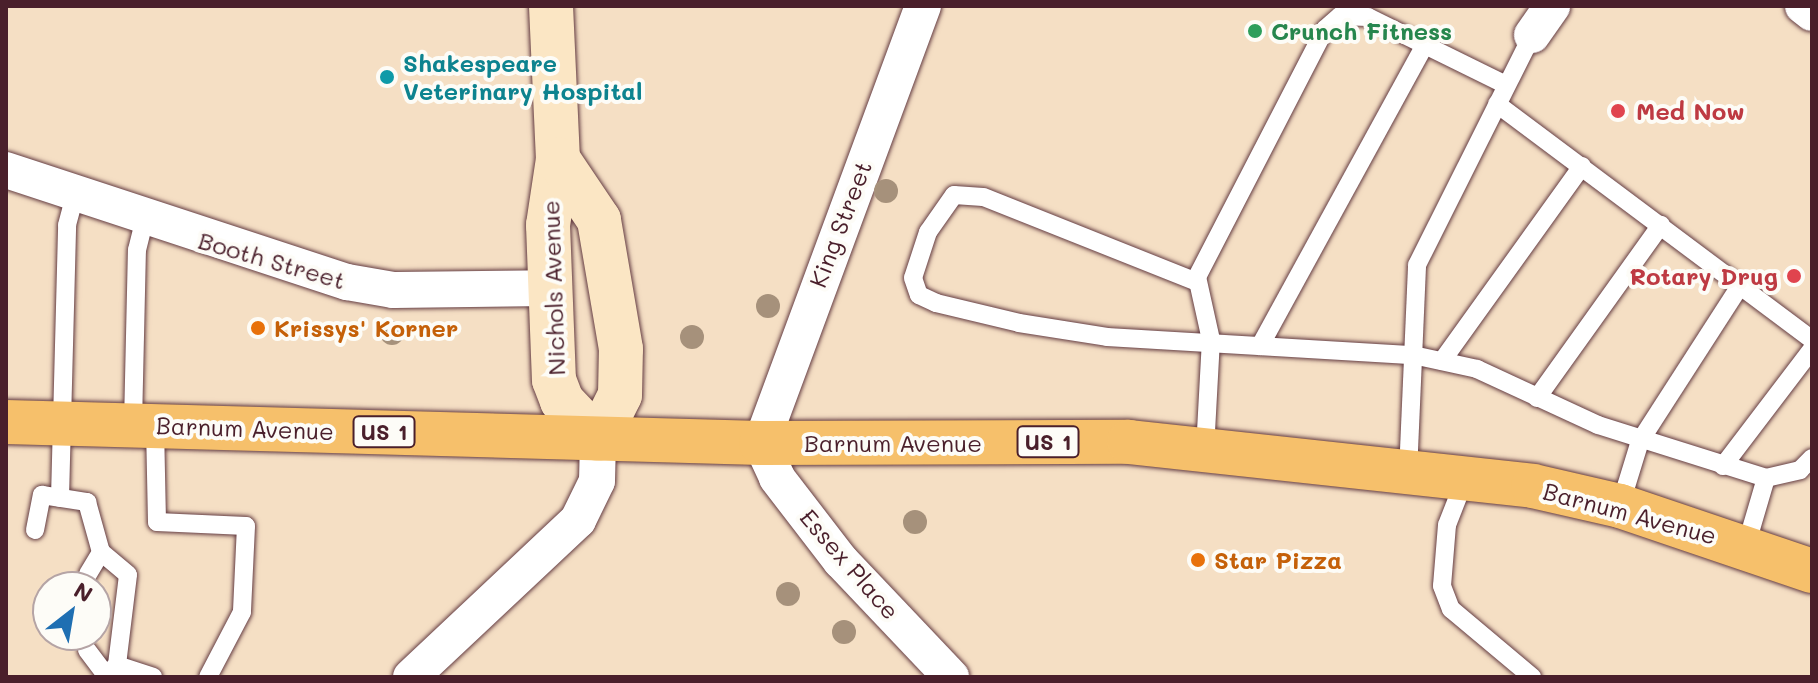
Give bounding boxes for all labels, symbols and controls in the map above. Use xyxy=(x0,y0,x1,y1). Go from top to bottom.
place label: Crunch Fitness xyxy=(1271,17,1452,45)
marker: Crunch Fitness xyxy=(1246,22,1264,40)
place label: Shakespeare Veterinary Hospital xyxy=(403,49,643,105)
marker: Shakespeare Veterinary Hospital xyxy=(378,68,396,86)
place label: Med Now xyxy=(1636,97,1745,125)
marker: Med Now xyxy=(1607,100,1629,122)
street label: King Street xyxy=(803,157,877,291)
street label: Nichols Avenue xyxy=(536,200,570,376)
street label: Booth Street xyxy=(195,225,349,295)
place label: Rotary Drug xyxy=(1630,262,1778,290)
marker: Rotary Drug xyxy=(1785,267,1803,285)
place label: Krissys' Korner xyxy=(274,314,458,342)
marker: Krissys' Korner xyxy=(249,319,267,337)
street label: Barnum Avenue xyxy=(155,410,335,446)
road number: US 1 xyxy=(352,414,416,450)
road number: US 1 xyxy=(1016,424,1080,460)
street label: Barnum Avenue xyxy=(804,429,982,457)
street label: Barnum Avenue xyxy=(1540,476,1720,550)
street label: Essex Place xyxy=(794,503,906,625)
place label: Star Pizza xyxy=(1214,546,1342,574)
marker: Star Pizza xyxy=(1189,551,1207,569)
north arrow xyxy=(32,571,112,651)
text: N xyxy=(69,575,98,608)

